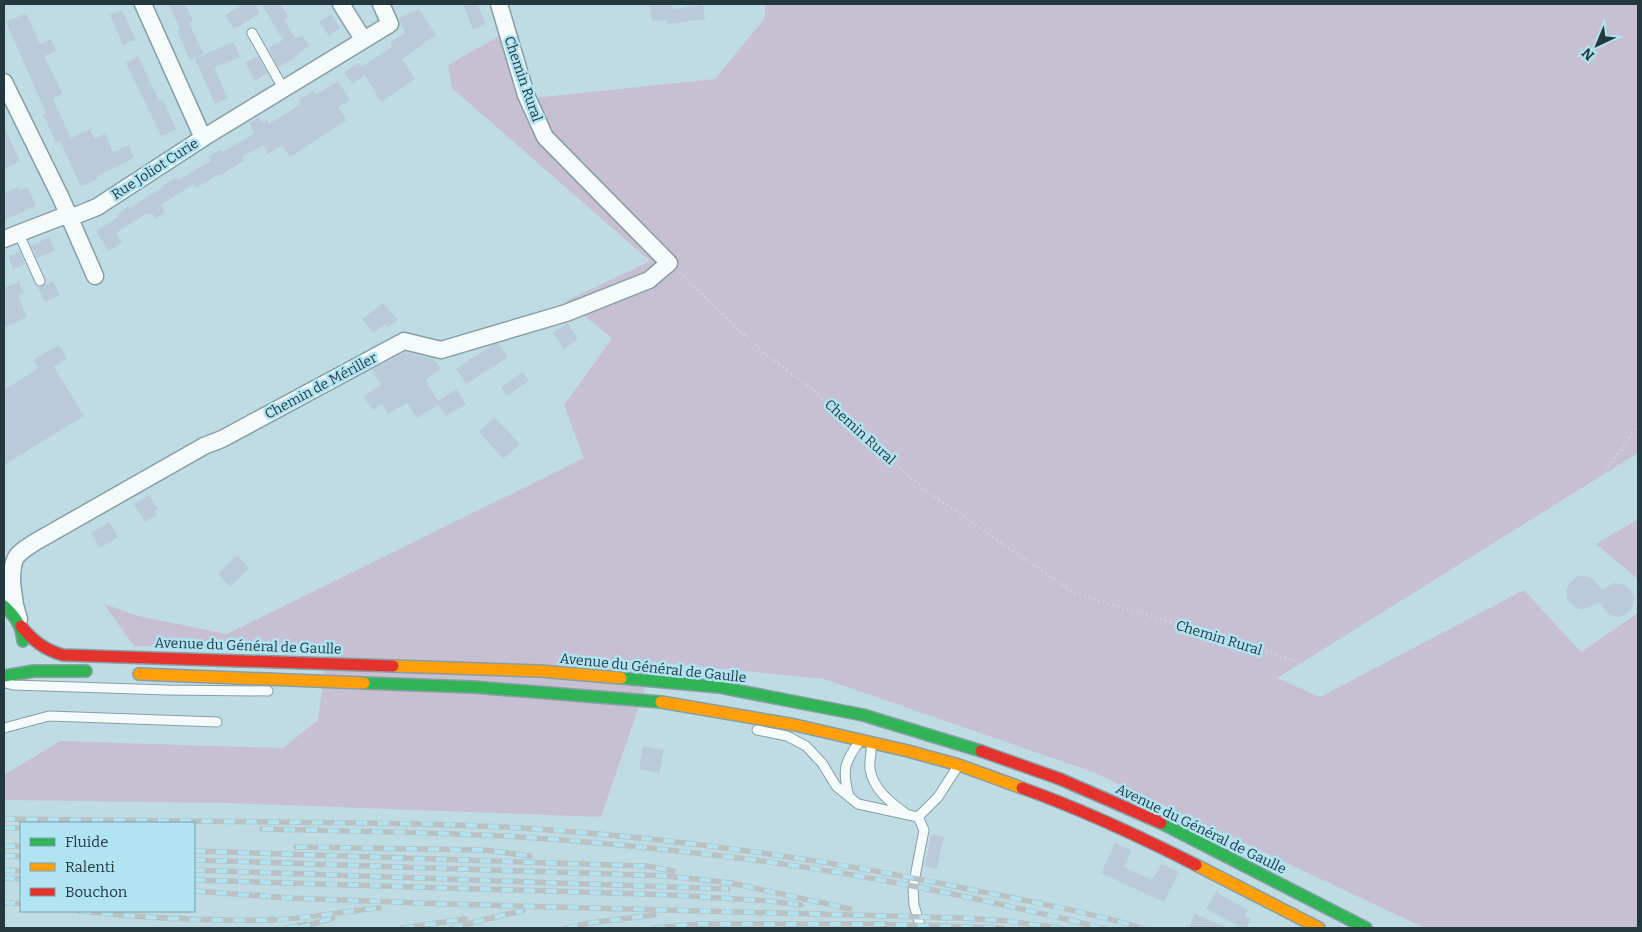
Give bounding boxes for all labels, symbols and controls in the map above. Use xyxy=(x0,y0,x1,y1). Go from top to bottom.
north arrow xyxy=(1572,20,1622,70)
street label: Chemin Rural xyxy=(500,34,546,124)
text: N xyxy=(1578,44,1598,64)
street label: Rue Joliot Curie xyxy=(108,135,202,203)
street label: Chemin de Mériller xyxy=(262,349,380,423)
street label: Chemin Rural xyxy=(821,396,899,468)
street label: Chemin Rural xyxy=(1174,617,1264,659)
street label: Avenue du Général de Gaulle xyxy=(154,634,342,658)
street label: Avenue du Général de Gaulle xyxy=(559,650,747,686)
street label: Avenue du Général de Gaulle xyxy=(1113,780,1289,878)
legend xyxy=(20,822,195,912)
text: Fluide xyxy=(65,833,108,851)
text: Ralenti xyxy=(65,858,115,876)
text: Bouchon xyxy=(65,883,128,901)

